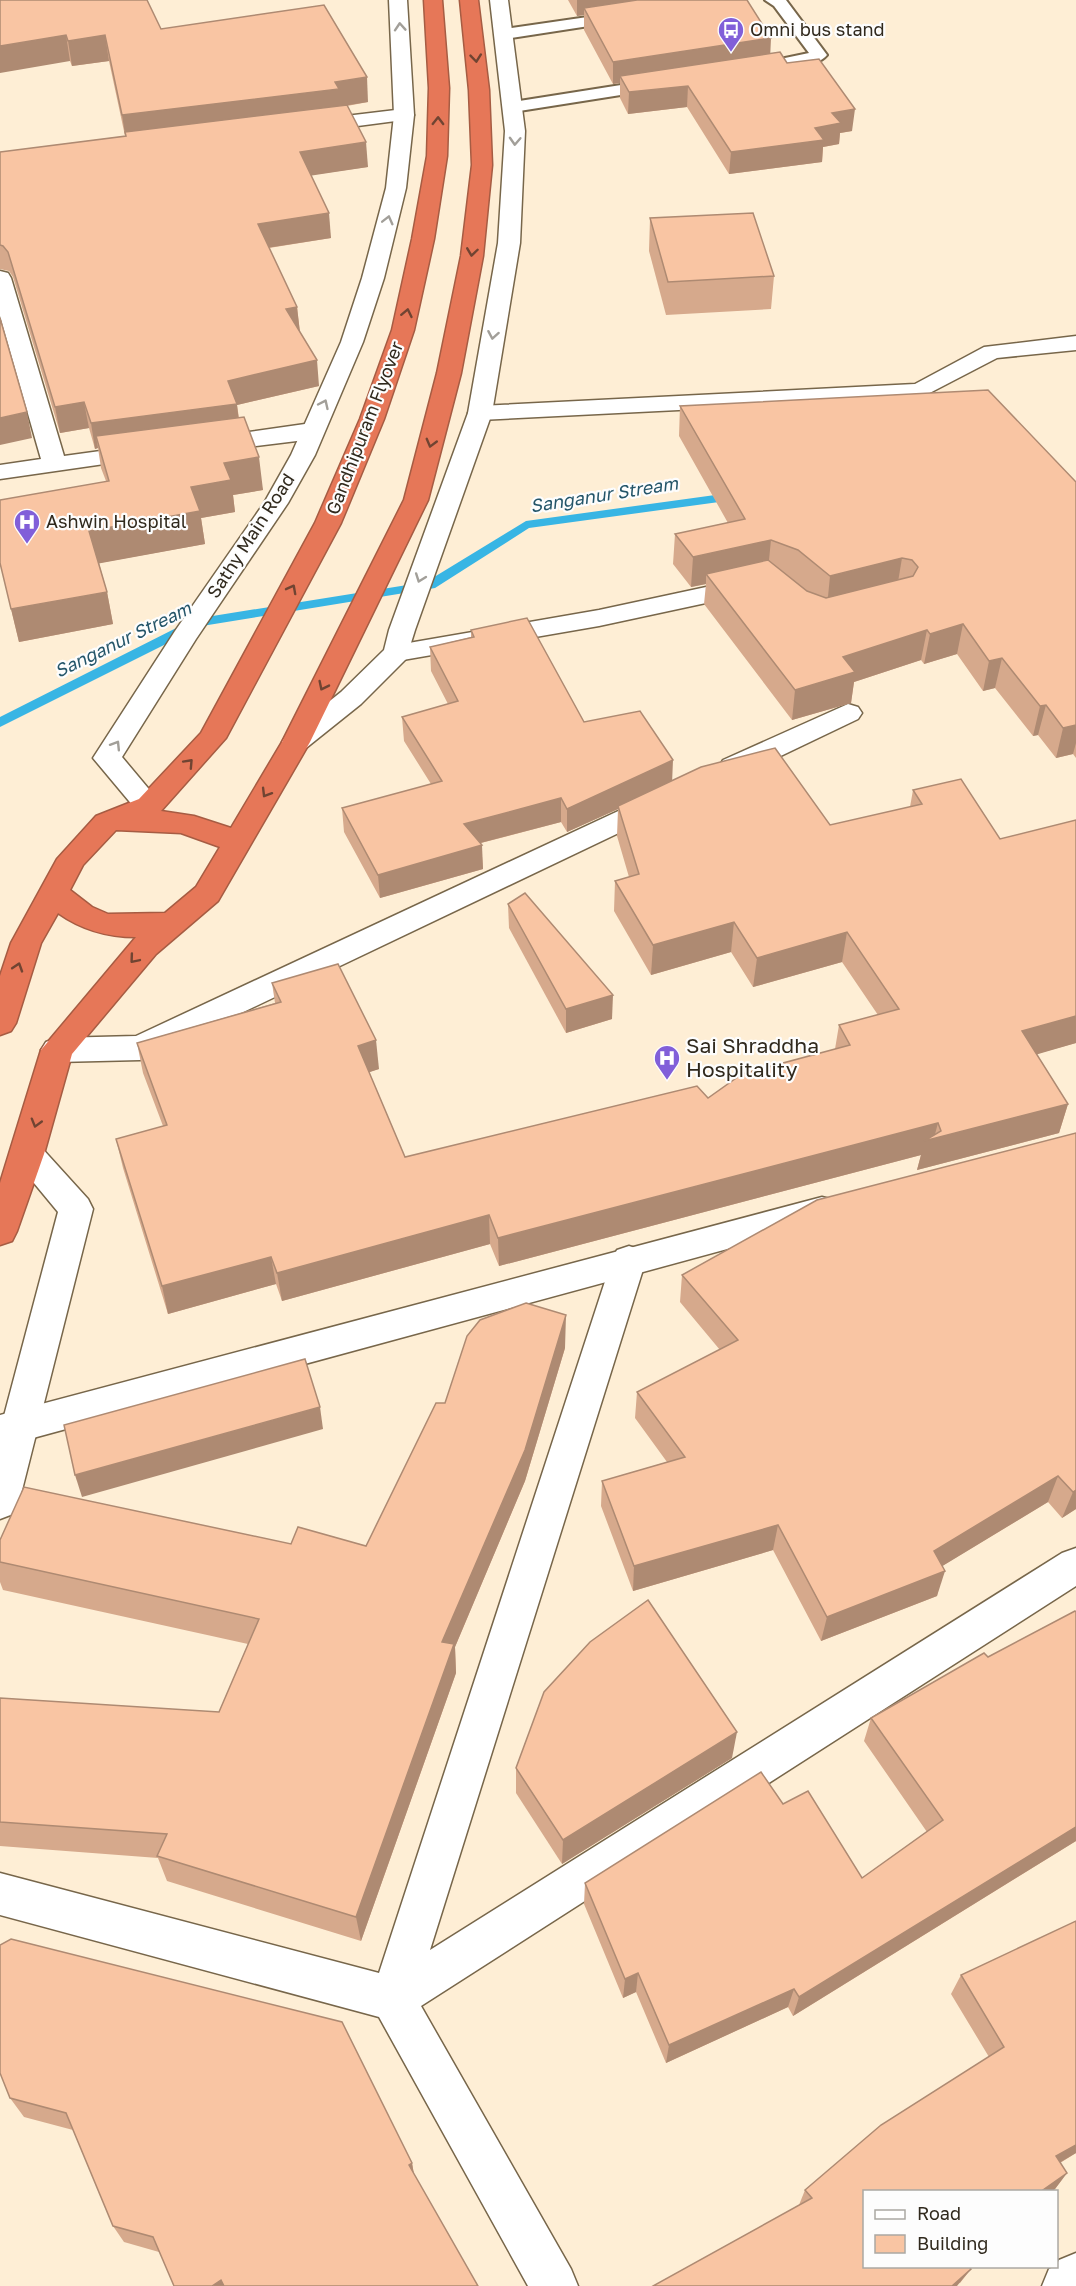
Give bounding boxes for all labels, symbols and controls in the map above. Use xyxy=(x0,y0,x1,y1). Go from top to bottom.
bus stop icon: Omni bus stand xyxy=(716,15,746,53)
place label: Omni bus stand xyxy=(750,18,885,40)
one-way arrow xyxy=(393,22,406,31)
one-way arrow xyxy=(469,54,482,63)
one-way arrow xyxy=(432,116,444,125)
one-way arrow xyxy=(508,137,521,146)
one-way arrow xyxy=(380,215,393,225)
one-way arrow xyxy=(467,248,479,257)
one-way arrow xyxy=(400,308,413,318)
one-way arrow xyxy=(487,329,500,339)
street label: Gandhipuram Flyover xyxy=(321,338,407,517)
one-way arrow xyxy=(316,399,328,410)
one-way arrow xyxy=(425,438,438,448)
street label: Sathy Main Road xyxy=(202,469,299,602)
water label: Sanganur Stream xyxy=(528,471,680,517)
hospital icon: Ashwin Hospital xyxy=(12,507,42,545)
place label: Ashwin Hospital xyxy=(46,510,187,532)
one-way arrow xyxy=(415,572,428,583)
one-way arrow xyxy=(285,585,296,595)
water label: Sanganur Stream xyxy=(51,596,195,682)
one-way arrow xyxy=(318,680,330,691)
one-way arrow xyxy=(108,740,119,751)
one-way arrow xyxy=(182,759,193,770)
one-way arrow xyxy=(262,787,274,797)
one-way arrow xyxy=(130,953,141,964)
one-way arrow xyxy=(11,962,23,973)
place label: Sai Shraddha Hospitality xyxy=(686,1032,819,1082)
hospital icon: Sai Shraddha Hospitality xyxy=(652,1043,682,1081)
one-way arrow xyxy=(31,1118,43,1128)
legend xyxy=(863,2190,1058,2268)
text: Road xyxy=(917,2202,961,2224)
text: Building xyxy=(917,2232,988,2254)

